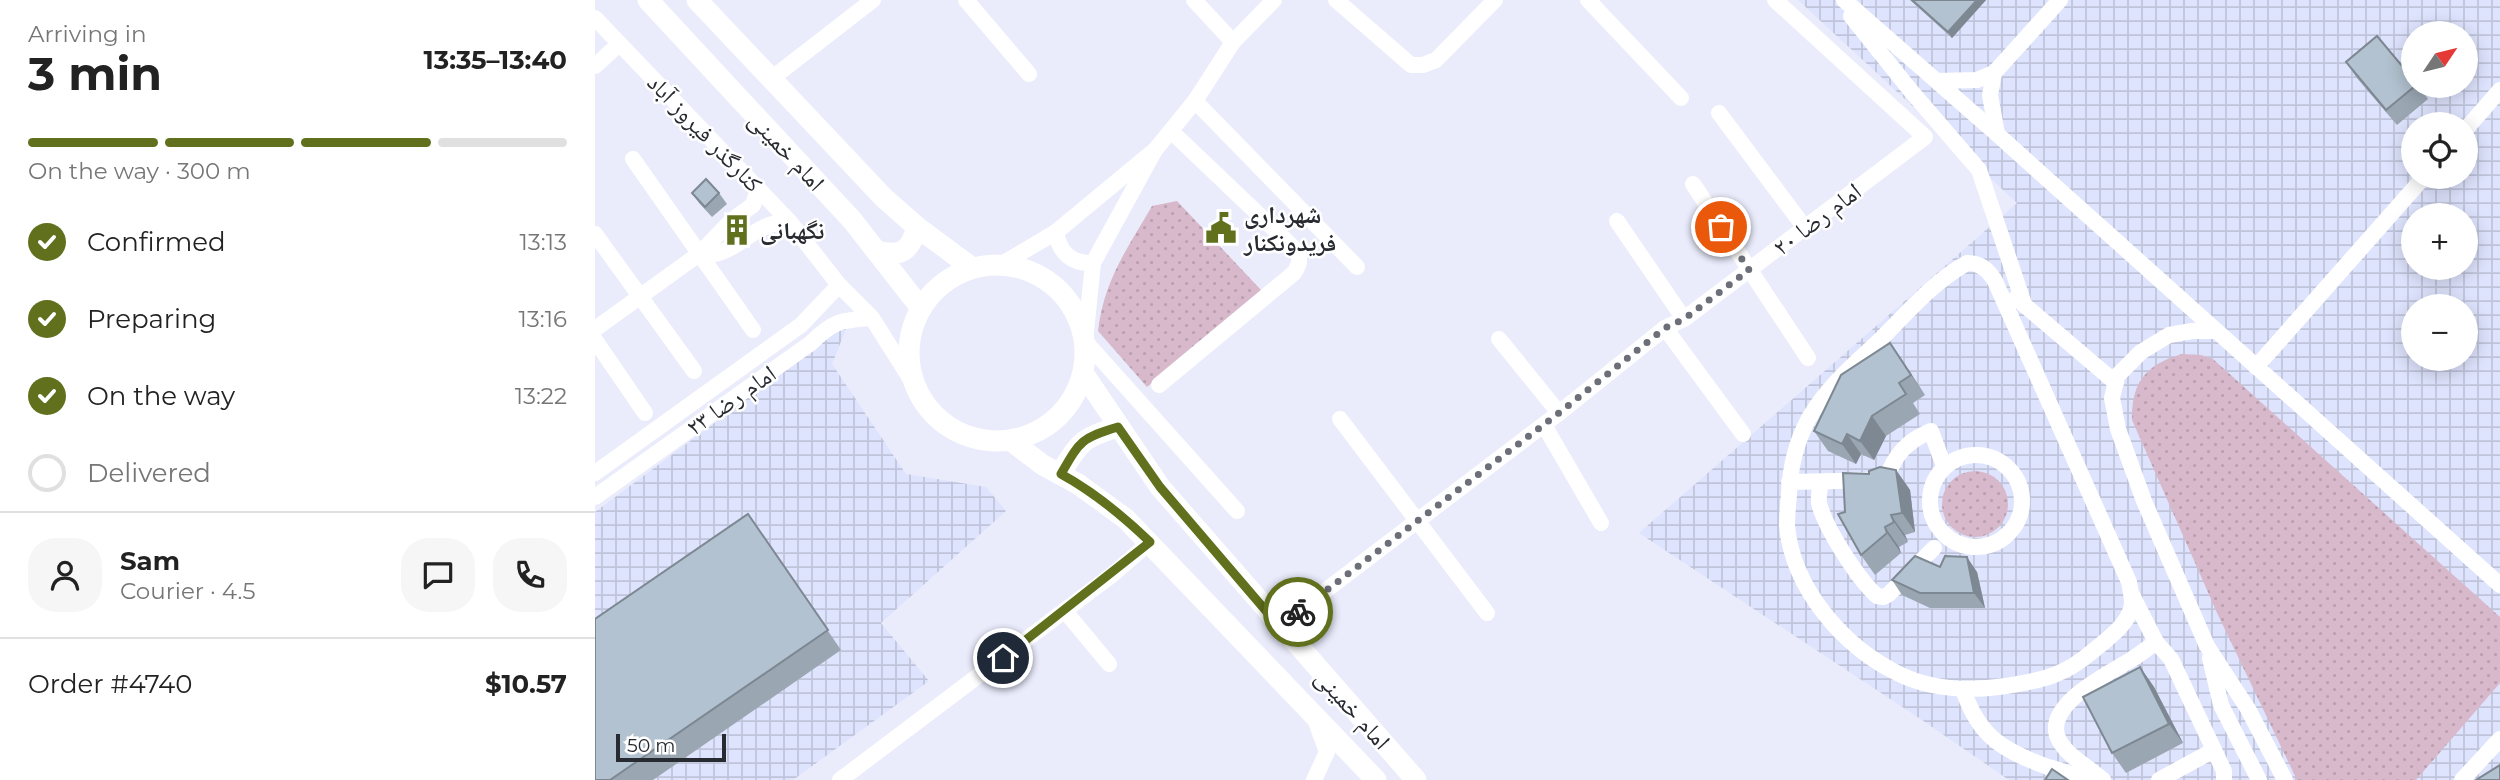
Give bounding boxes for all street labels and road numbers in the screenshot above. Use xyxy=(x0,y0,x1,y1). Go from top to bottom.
street label: کنارگذر فیروز آباد xyxy=(642,68,768,198)
street label: امام خمینی xyxy=(741,105,831,198)
street label: امام رضا ۲۰ xyxy=(1767,176,1868,263)
street label: امام رضا ۲۳ xyxy=(681,359,783,443)
street label: امام خمینی xyxy=(1308,663,1397,756)

